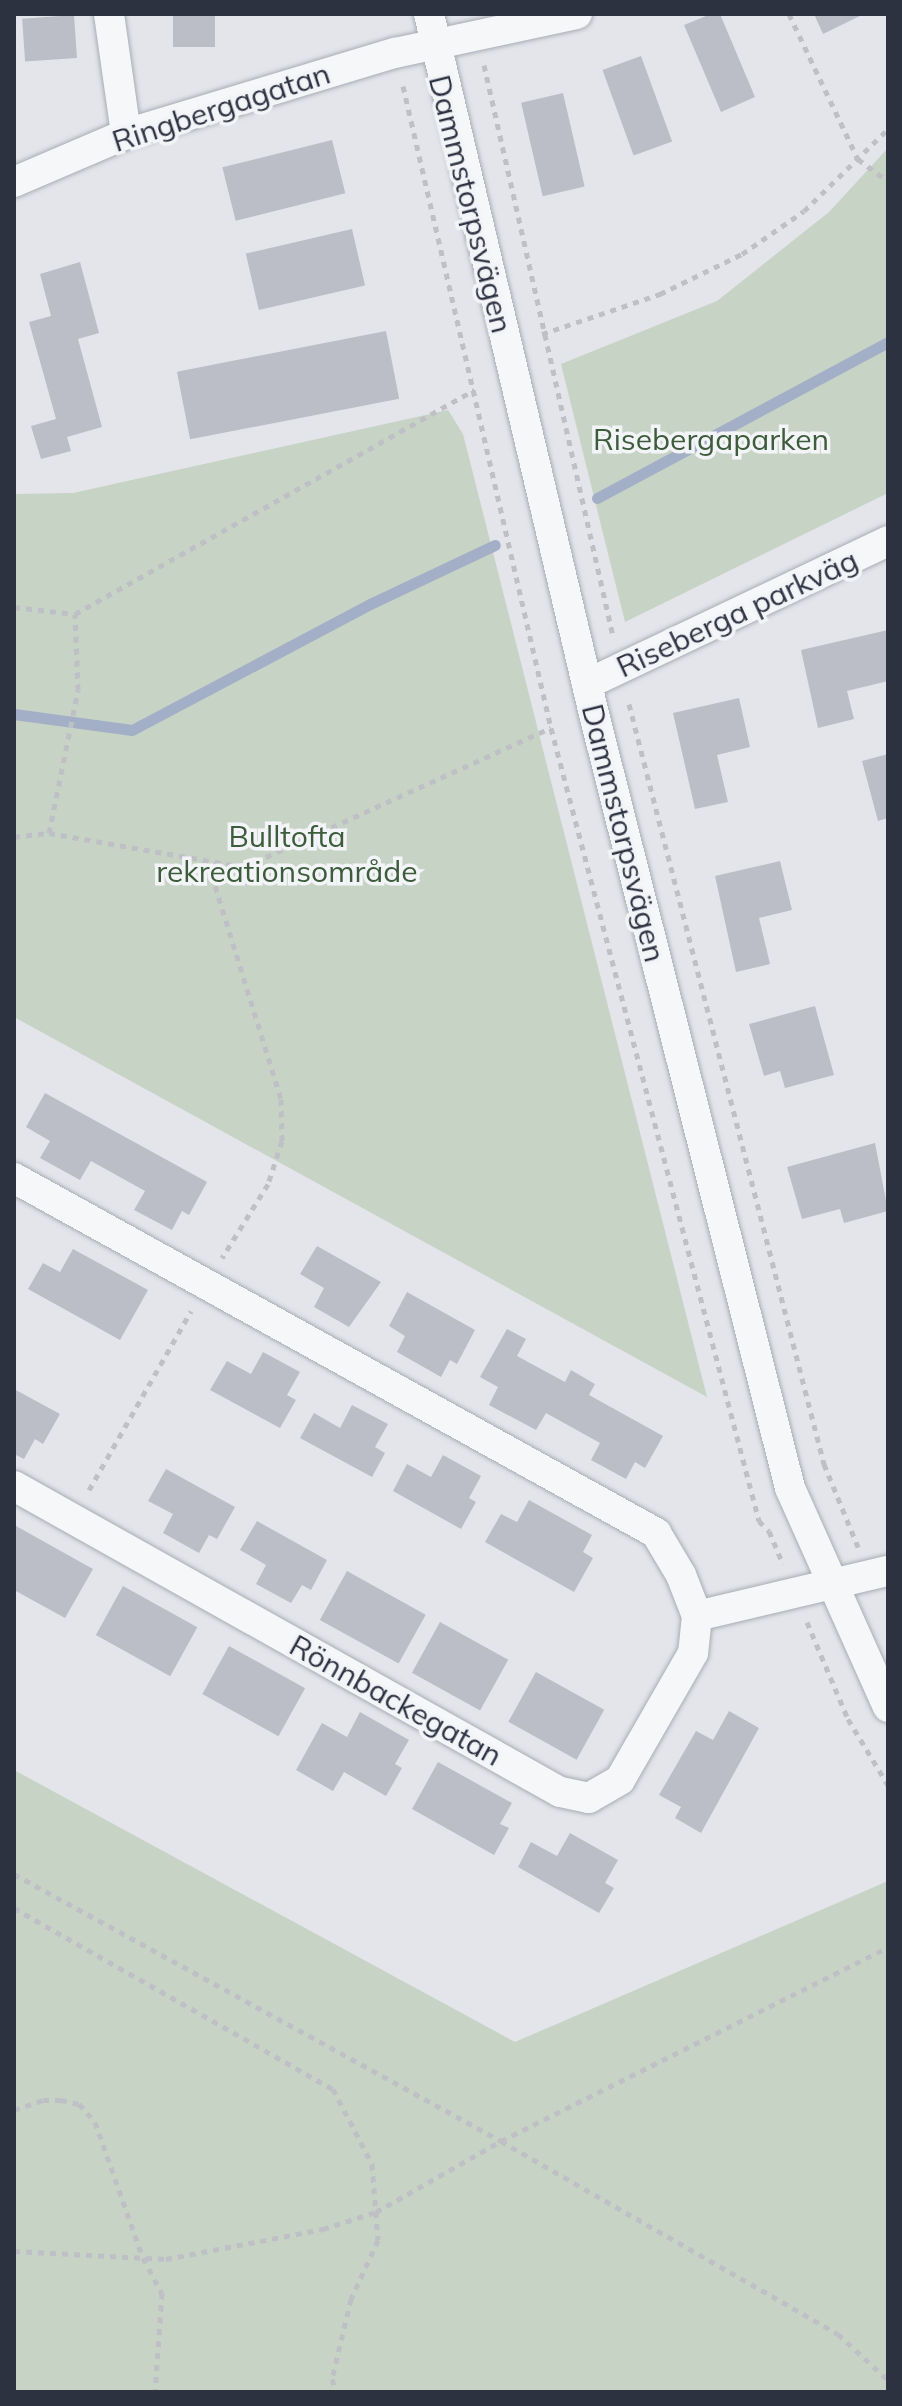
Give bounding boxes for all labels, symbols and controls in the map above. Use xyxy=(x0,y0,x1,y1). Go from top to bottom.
street label: Ringbergagatan xyxy=(108,55,334,159)
street label: Dammstorpsvägen xyxy=(422,71,520,337)
park label: Risebergaparken xyxy=(593,421,829,457)
street label: Riseberga parkväg xyxy=(611,541,863,685)
street label: Dammstorpsvägen xyxy=(575,700,673,966)
park label: Bulltofta rekreationsområde xyxy=(156,818,418,888)
street label: Rönnbackegatan xyxy=(284,1627,508,1773)

